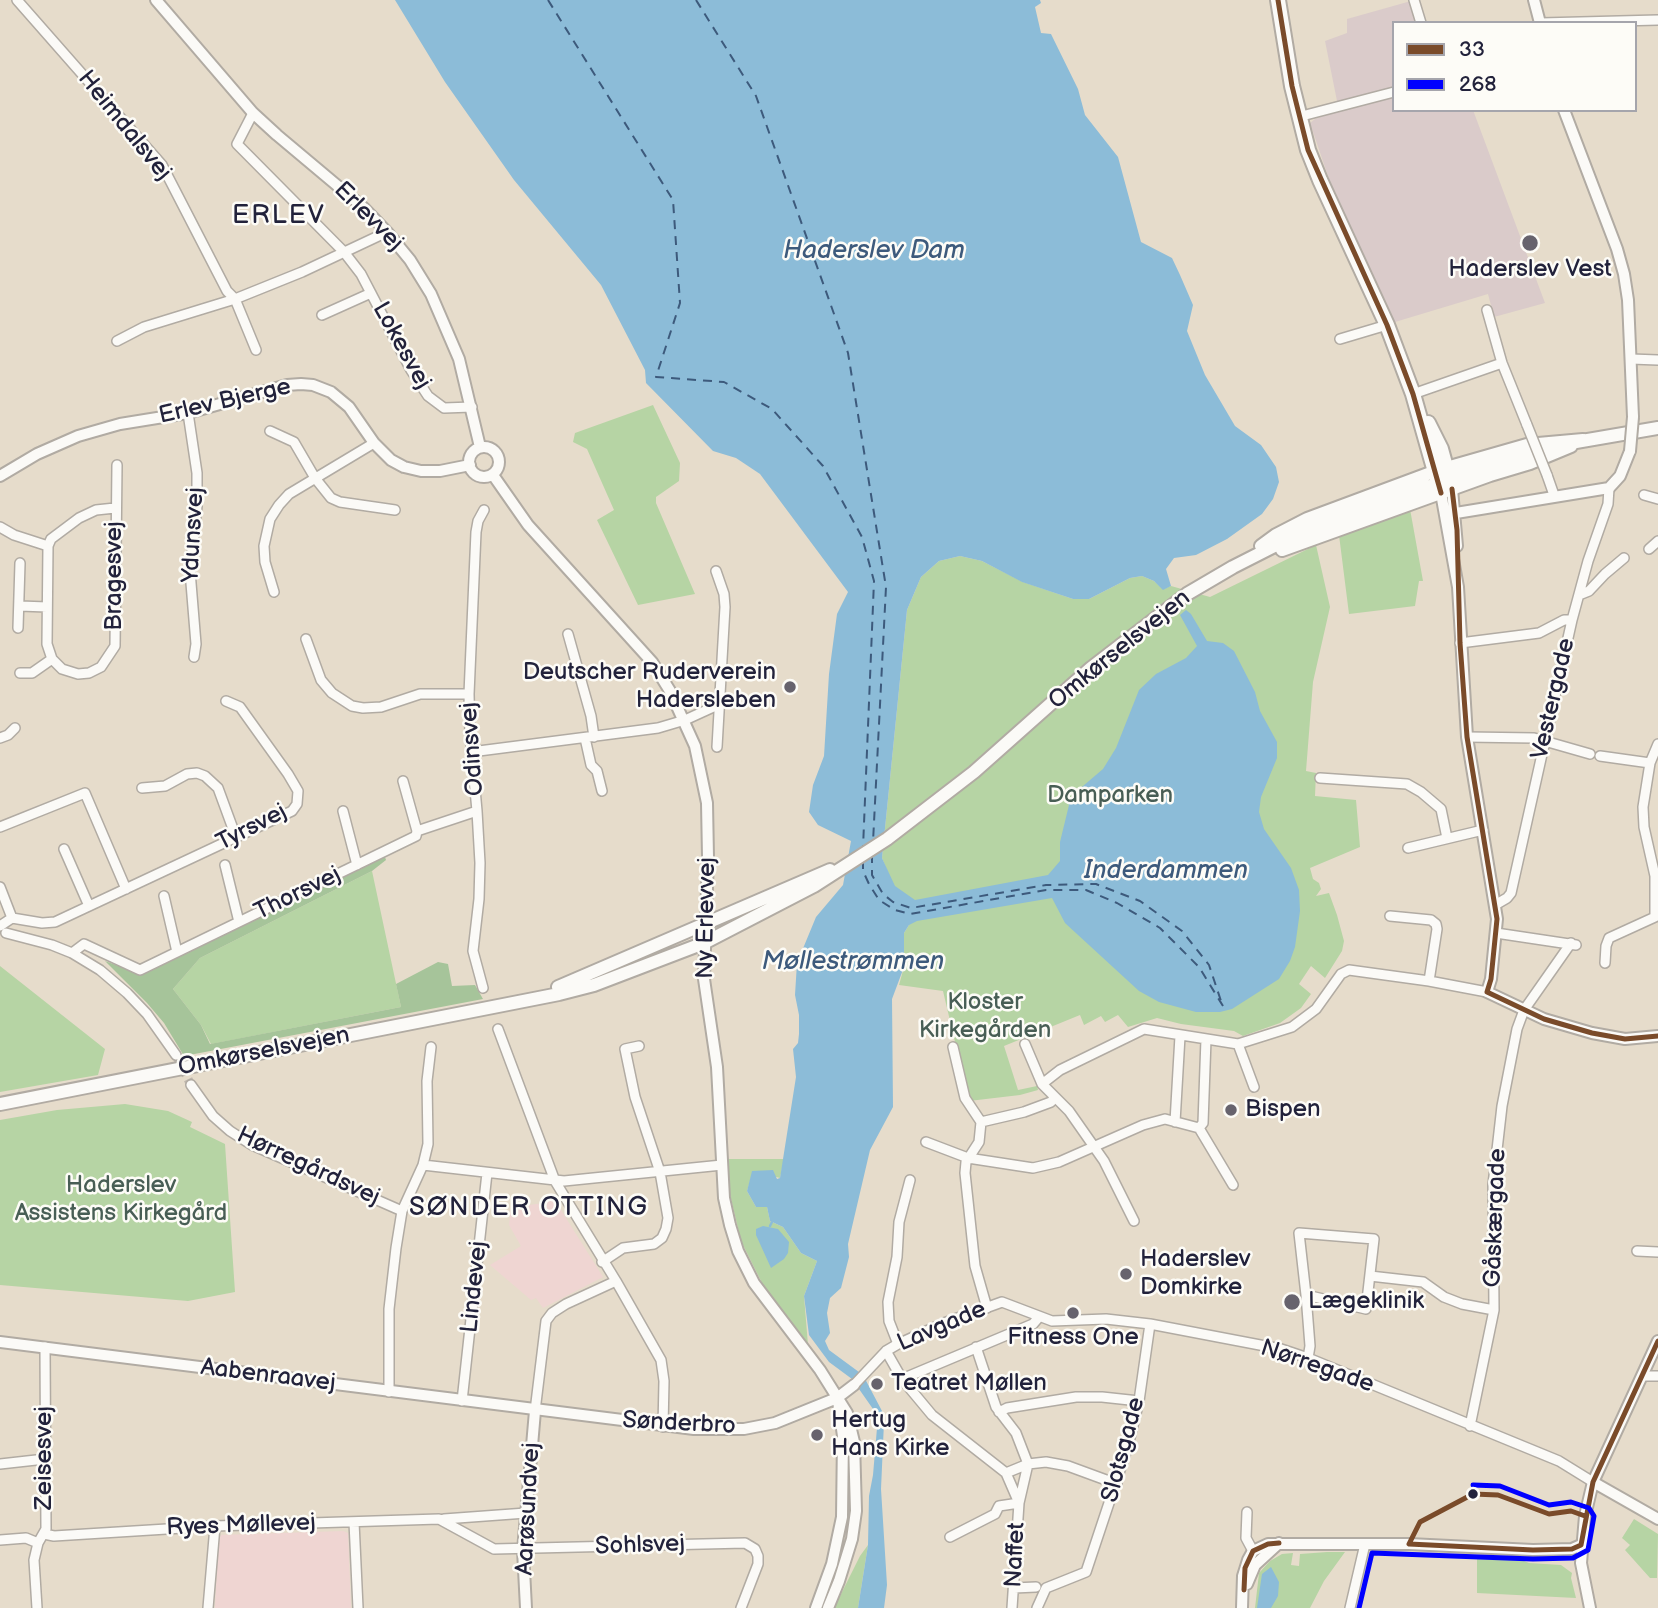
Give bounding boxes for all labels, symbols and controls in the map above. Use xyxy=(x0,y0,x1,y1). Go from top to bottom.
legend xyxy=(1392,21,1637,112)
text: 33 xyxy=(1459,37,1485,62)
street label: Heimdalsvej xyxy=(71,65,177,187)
text: 268 xyxy=(1459,72,1496,97)
street label: Erlevvej xyxy=(327,176,409,258)
district label: ERLEV xyxy=(233,200,325,232)
marker: Haderslev Vest xyxy=(1520,233,1540,253)
water label: Haderslev Dam xyxy=(783,235,965,267)
place label: Haderslev Vest xyxy=(1448,256,1612,284)
street label: Lokesvej xyxy=(365,297,437,395)
street label: Erlev Bjerge xyxy=(156,373,294,431)
street label: Ydunsvej xyxy=(177,486,211,584)
street label: Bragesvej xyxy=(101,521,129,631)
street label: Omkørselsvejen xyxy=(1043,584,1197,716)
street label: Vestergade xyxy=(1526,636,1582,762)
place label: Deutscher Ruderverein Hadersleben xyxy=(523,659,776,715)
marker: Deutscher Ruderverein Hadersleben xyxy=(782,679,798,695)
street label: Odinsvej xyxy=(455,701,491,797)
park label: Damparken xyxy=(1047,782,1173,810)
street label: Tyrsvej xyxy=(212,798,292,858)
water label: Inderdammen xyxy=(1084,855,1248,887)
street label: Ny Erlevvej xyxy=(692,857,722,979)
street label: Thorsvej xyxy=(250,861,346,927)
water label: Møllestrømmen xyxy=(762,946,944,978)
park label: Kloster Kirkegården xyxy=(919,989,1051,1045)
street label: Omkørselsvejen xyxy=(176,1021,352,1083)
place label: Bispen xyxy=(1245,1096,1321,1124)
marker: Bispen xyxy=(1223,1102,1239,1118)
street label: Hørregårdsvej xyxy=(232,1121,384,1213)
street label: Gåskærgade xyxy=(1479,1148,1513,1288)
park label: Haderslev Assistens Kirkegård xyxy=(15,1172,227,1228)
district label: SØNDER OTTING xyxy=(411,1192,647,1224)
street label: Lindevej xyxy=(456,1240,494,1334)
place label: Haderslev Domkirke xyxy=(1140,1246,1250,1302)
marker: Haderslev Domkirke xyxy=(1118,1266,1134,1282)
place label: Lægeklinik xyxy=(1308,1288,1424,1316)
marker: Lægeklinik xyxy=(1282,1292,1302,1312)
street label: Lavgade xyxy=(893,1296,991,1358)
marker: Fitness One xyxy=(1065,1305,1081,1321)
place label: Fitness One xyxy=(1007,1324,1139,1352)
street label: Nørregade xyxy=(1256,1334,1378,1400)
street label: Aabenraavej xyxy=(199,1353,337,1399)
place label: Teatret Møllen xyxy=(891,1370,1047,1398)
marker: Teatret Møllen xyxy=(869,1376,885,1392)
street label: Slotsgade xyxy=(1096,1394,1152,1506)
street label: Zeisesvej xyxy=(31,1406,59,1510)
street label: Sønderbro xyxy=(622,1407,736,1441)
place label: Hertug Hans Kirke xyxy=(831,1407,949,1463)
marker: Hertug Hans Kirke xyxy=(809,1427,825,1443)
street label: Aarøsundvej xyxy=(511,1442,547,1576)
unlabelled marker xyxy=(1466,1487,1480,1501)
street label: Ryes Møllevej xyxy=(166,1509,316,1543)
street label: Naffet xyxy=(1000,1522,1032,1588)
street label: Sohlsvej xyxy=(595,1530,685,1562)

